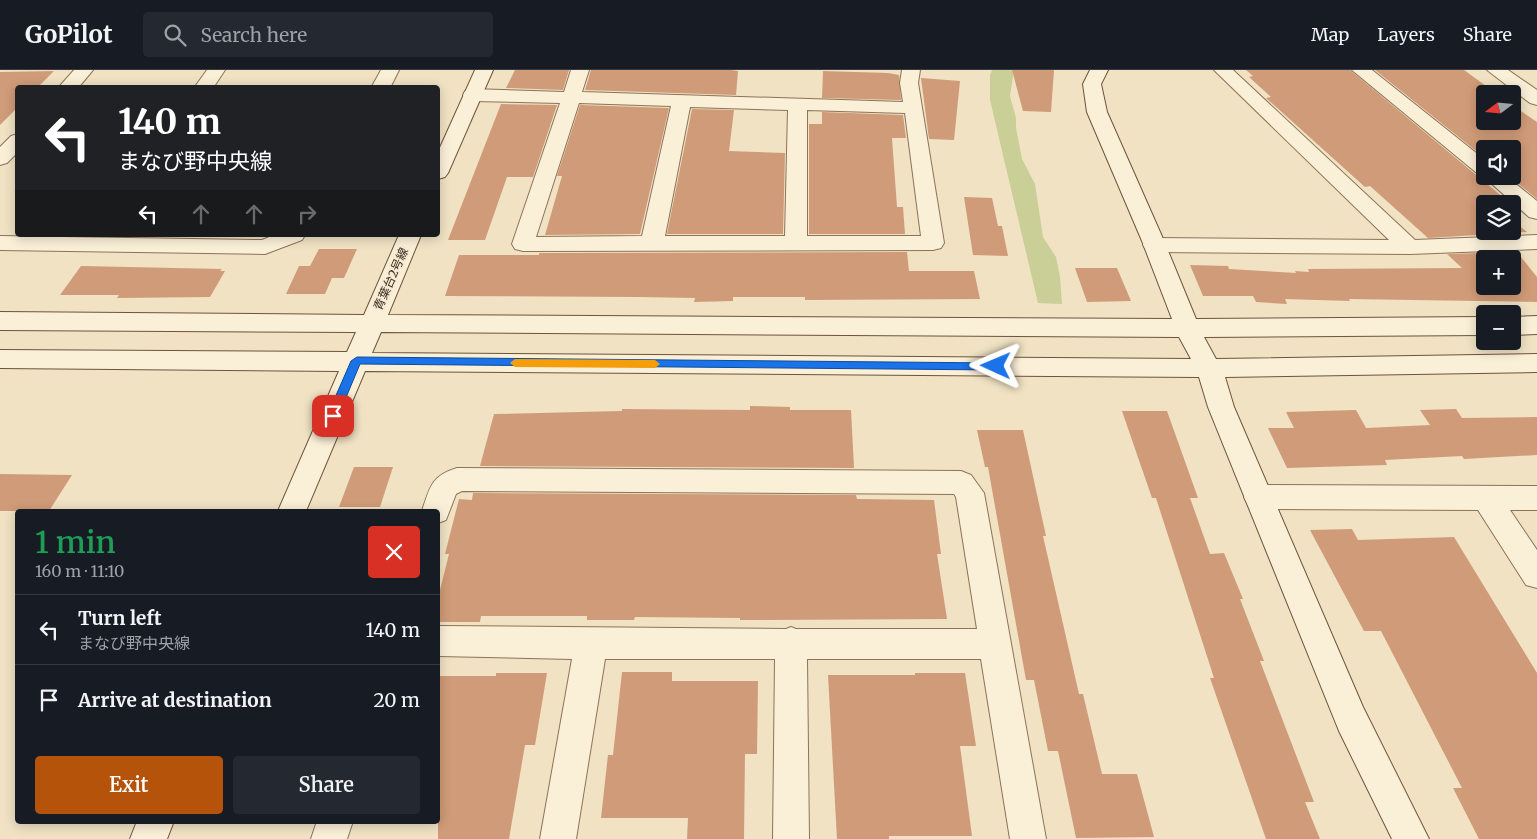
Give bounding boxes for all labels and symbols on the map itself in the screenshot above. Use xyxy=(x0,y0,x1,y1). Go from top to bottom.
north arrow xyxy=(1476,85,1521,130)
street label: 青葉台2号線 xyxy=(370,245,411,313)
position arrow xyxy=(969,339,1021,391)
pin xyxy=(312,395,354,437)

